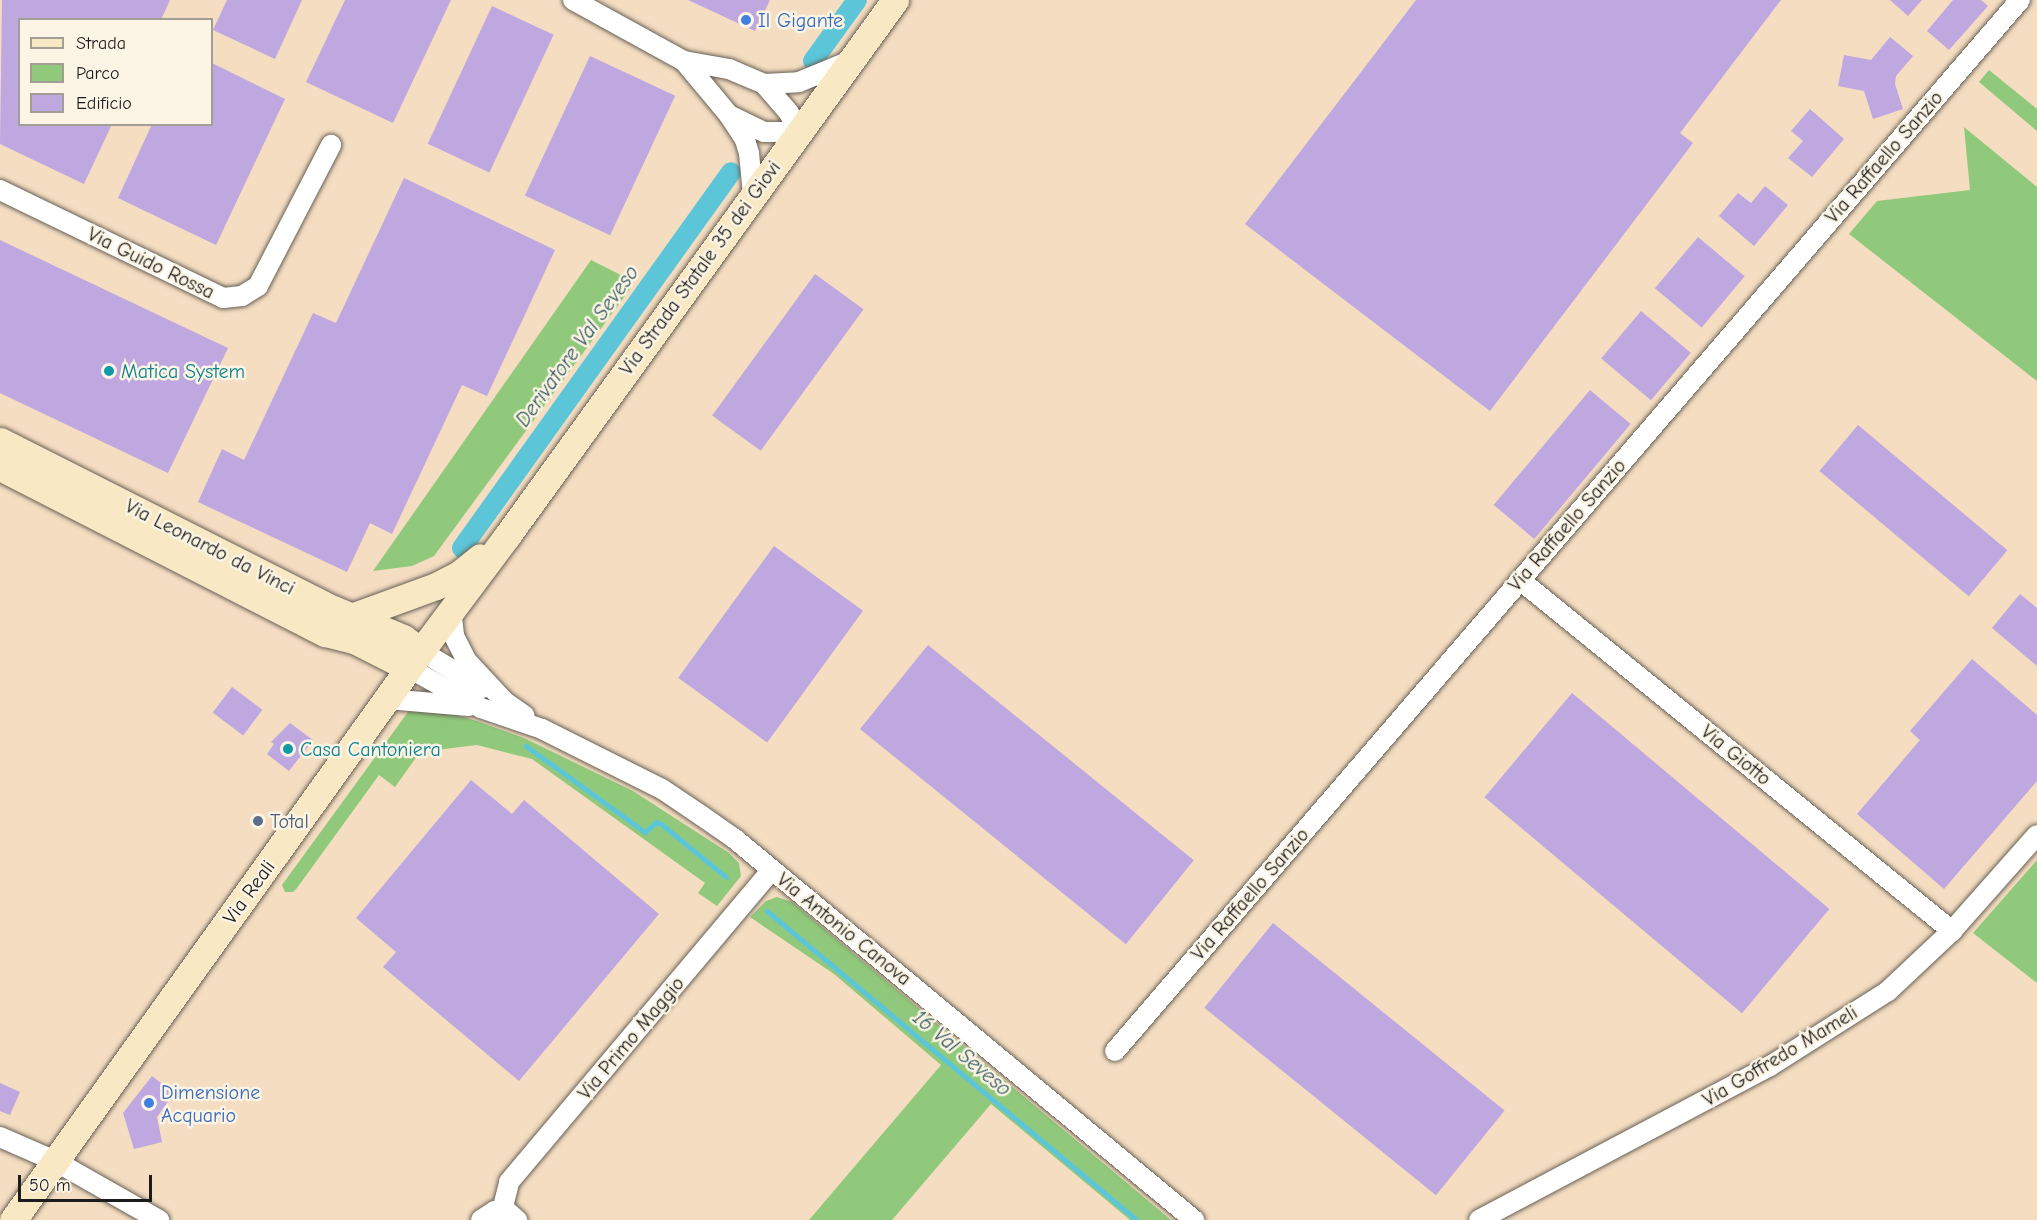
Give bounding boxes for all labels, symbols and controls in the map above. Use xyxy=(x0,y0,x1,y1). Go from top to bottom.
place label: Il Gigante xyxy=(758,8,843,32)
marker: Il Gigante xyxy=(739,13,753,27)
legend xyxy=(18,18,213,126)
text: Strada xyxy=(76,33,126,54)
text: Parco xyxy=(76,63,119,84)
street label: Via Raffaello Sanzio xyxy=(1820,86,1948,228)
text: Edificio xyxy=(76,93,132,114)
street label: Via Strada Statale 35 dei Giovi xyxy=(614,156,786,380)
street label: Via Guido Rossa xyxy=(84,222,218,304)
water label: Derivatore Val Seveso xyxy=(510,261,644,431)
place label: Matica System xyxy=(121,359,245,383)
marker: Matica System xyxy=(102,364,116,378)
street label: Via Raffaello Sanzio xyxy=(1503,454,1631,596)
street label: Via Leonardo da Vinci xyxy=(121,494,299,600)
street label: Via Giotto xyxy=(1696,720,1776,790)
place label: Casa Cantoniera xyxy=(300,737,441,761)
marker: Casa Cantoniera xyxy=(281,742,295,756)
place label: Total xyxy=(270,809,309,833)
marker: Total xyxy=(251,814,265,828)
street label: Via Raffaello Sanzio xyxy=(1186,823,1314,965)
street label: Via Reali xyxy=(218,855,280,929)
street label: Via Antonio Canova xyxy=(772,867,916,991)
street label: Via Primo Maggio xyxy=(573,972,689,1104)
street label: Via Goffredo Mameli xyxy=(1698,1000,1862,1112)
water label: 16 Val Seveso xyxy=(908,1005,1016,1101)
place label: Dimensione Acquario xyxy=(161,1080,260,1127)
marker: Dimensione Acquario xyxy=(142,1096,156,1110)
scale bar xyxy=(21,1163,154,1201)
text: 50 m xyxy=(29,1175,71,1196)

